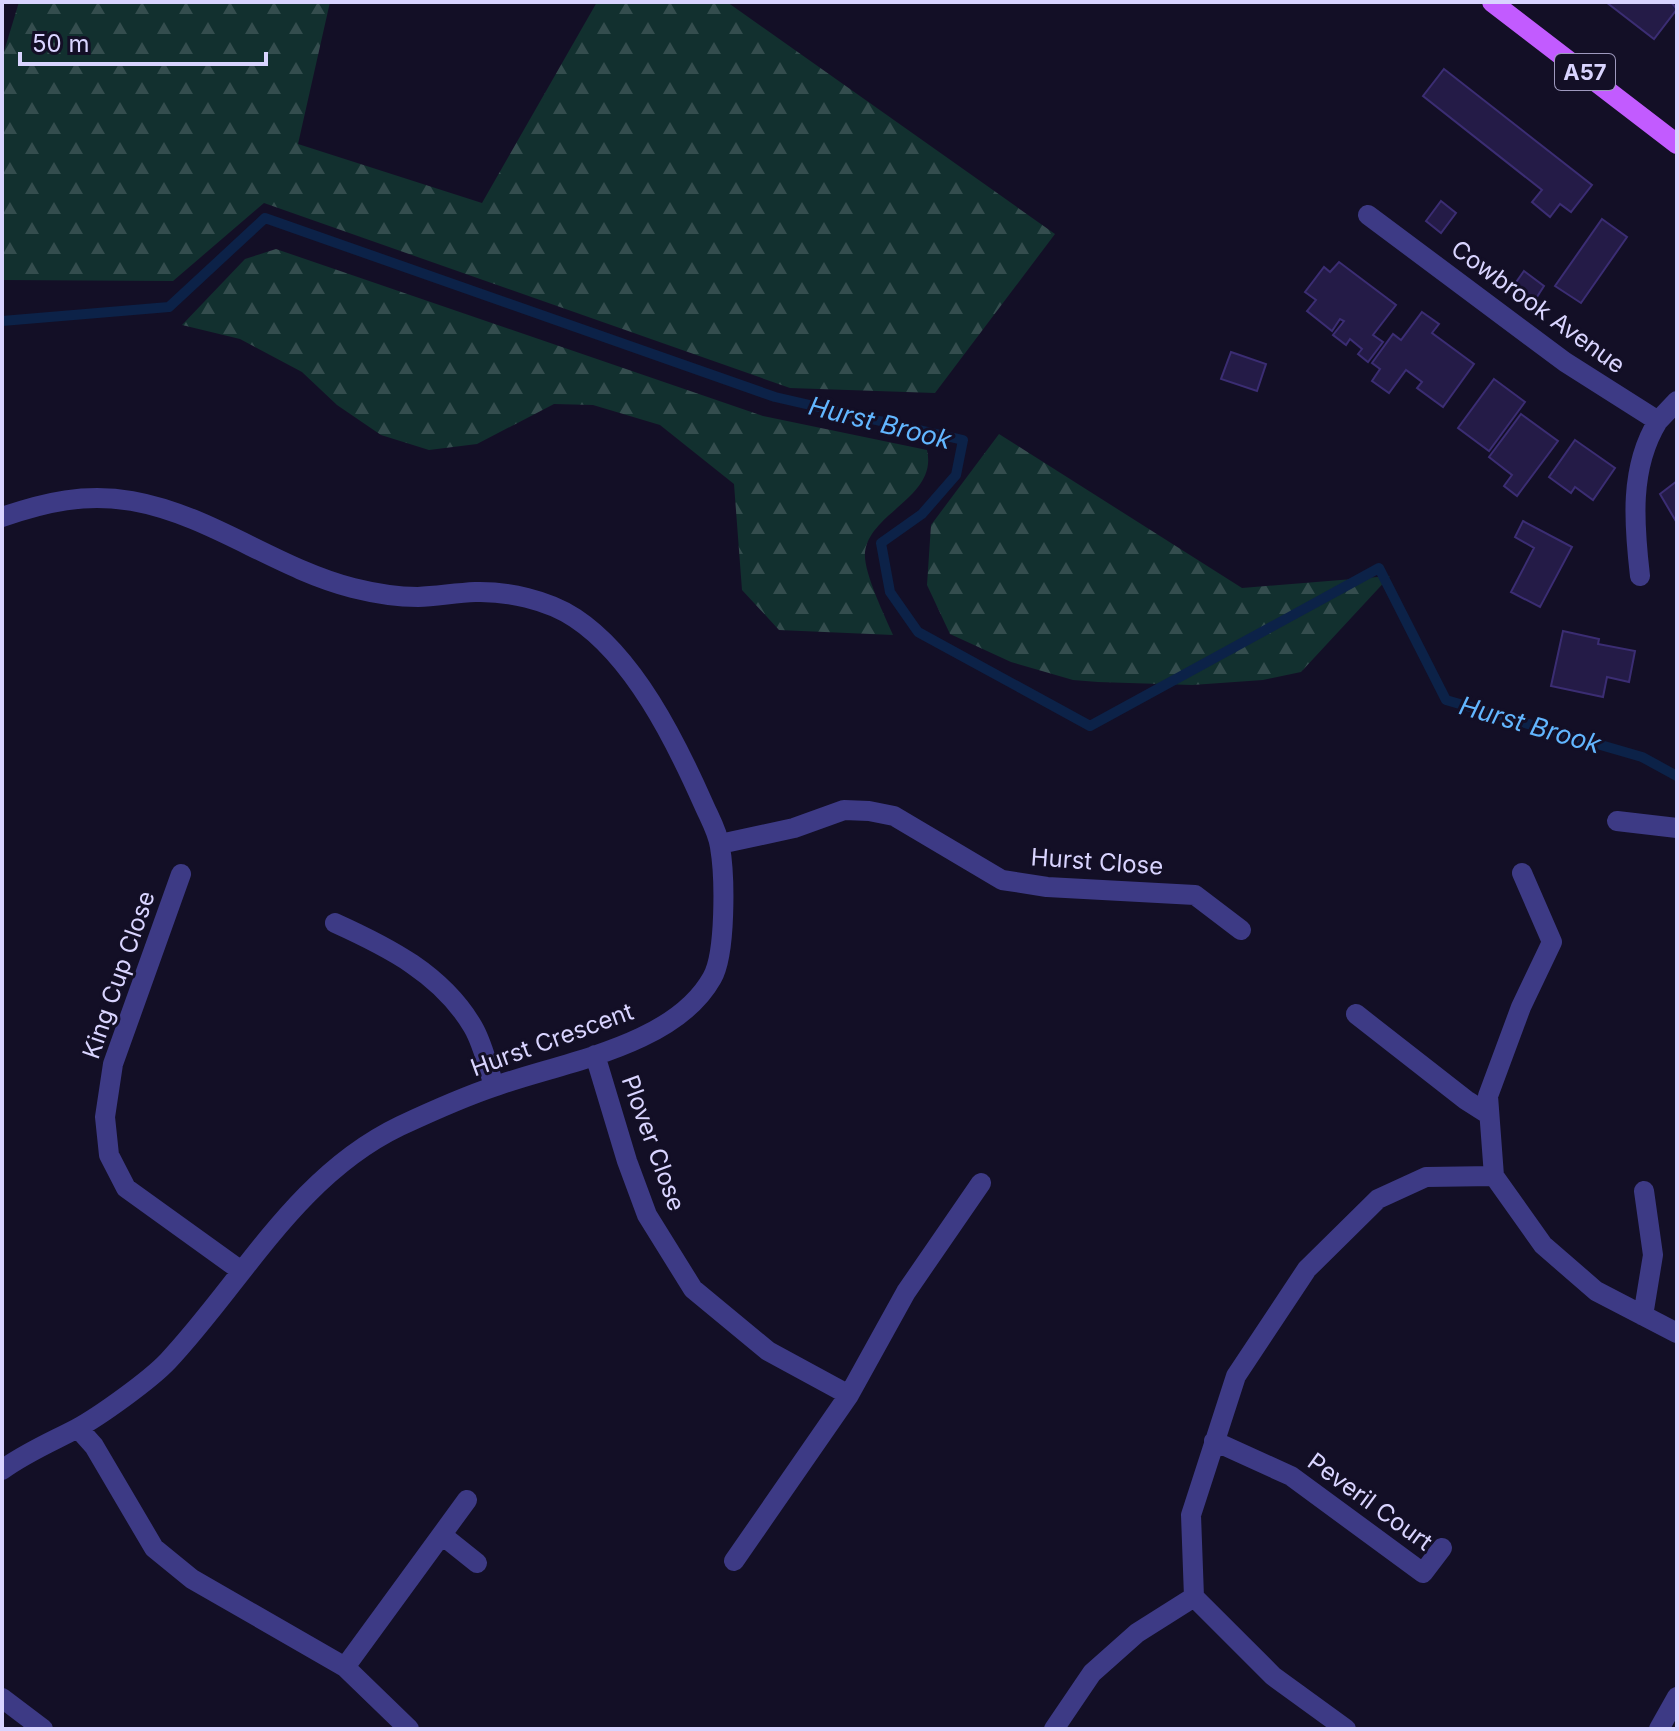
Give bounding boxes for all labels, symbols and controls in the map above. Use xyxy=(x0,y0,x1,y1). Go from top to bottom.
scale bar xyxy=(20,16,266,66)
text: 50 m xyxy=(32,29,90,58)
road number: A57 xyxy=(1555,54,1615,90)
street label: Cowbrook Avenue xyxy=(1446,234,1631,379)
water label: Hurst Brook xyxy=(806,390,955,455)
water label: Hurst Brook xyxy=(1456,690,1605,760)
street label: Hurst Close xyxy=(1030,842,1164,881)
street label: King Cup Close xyxy=(76,887,161,1063)
street label: Hurst Crescent xyxy=(467,997,637,1082)
street label: Plover Close xyxy=(616,1071,691,1215)
street label: Peveril Court xyxy=(1302,1447,1438,1557)

